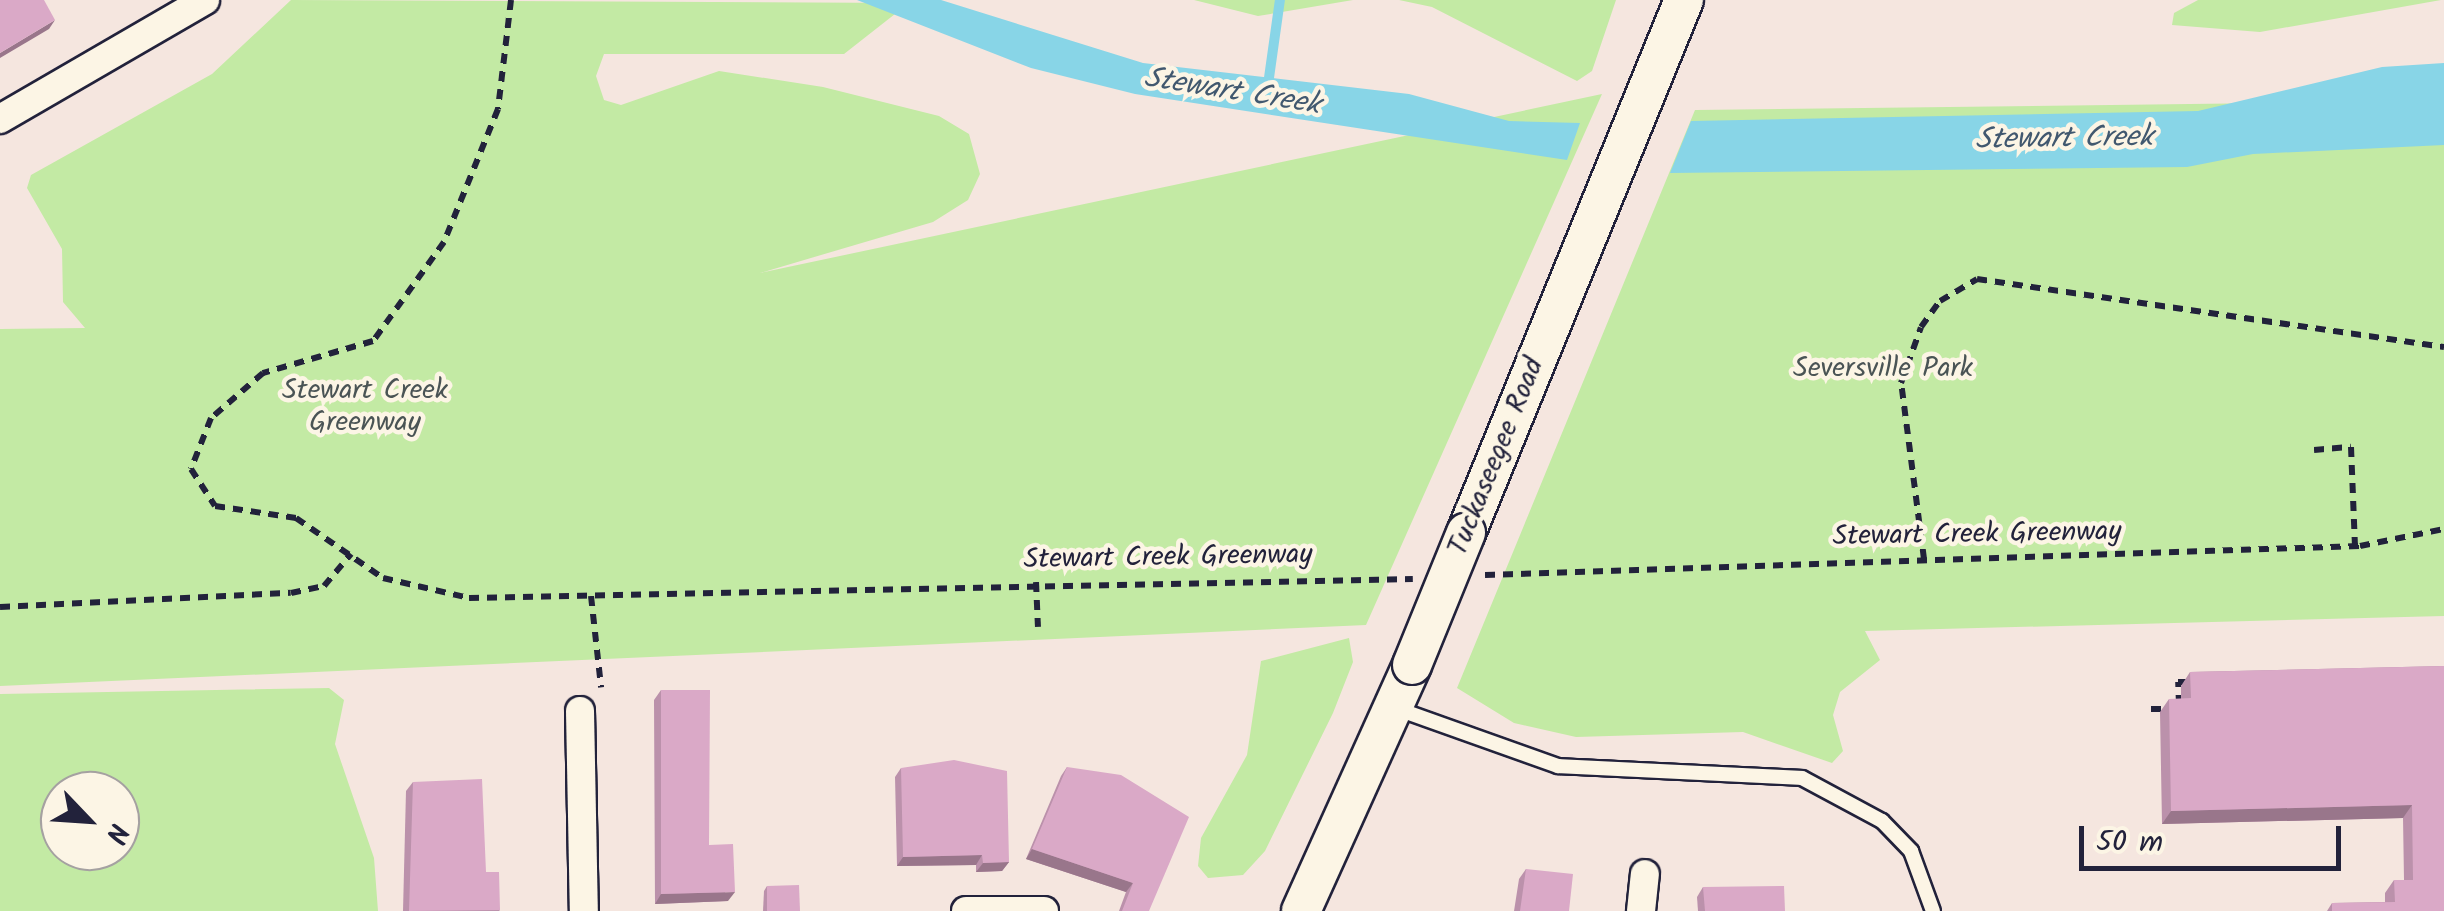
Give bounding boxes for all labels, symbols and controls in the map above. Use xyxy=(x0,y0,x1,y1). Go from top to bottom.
water label: Stewart Creek xyxy=(1141,60,1323,124)
water label: Stewart Creek xyxy=(1975,119,2153,159)
park label: Seversville Park xyxy=(1793,352,1973,386)
street label: Tuckaseegee Road xyxy=(1442,353,1552,561)
park label: Stewart Creek Greenway xyxy=(282,374,448,440)
street label: Stewart Creek Greenway xyxy=(1832,516,2122,554)
street label: Stewart Creek Greenway xyxy=(1023,539,1313,577)
north arrow xyxy=(40,771,140,871)
scale bar xyxy=(2084,806,2346,868)
text: N xyxy=(92,816,140,851)
text: 50 m xyxy=(2096,819,2163,867)

